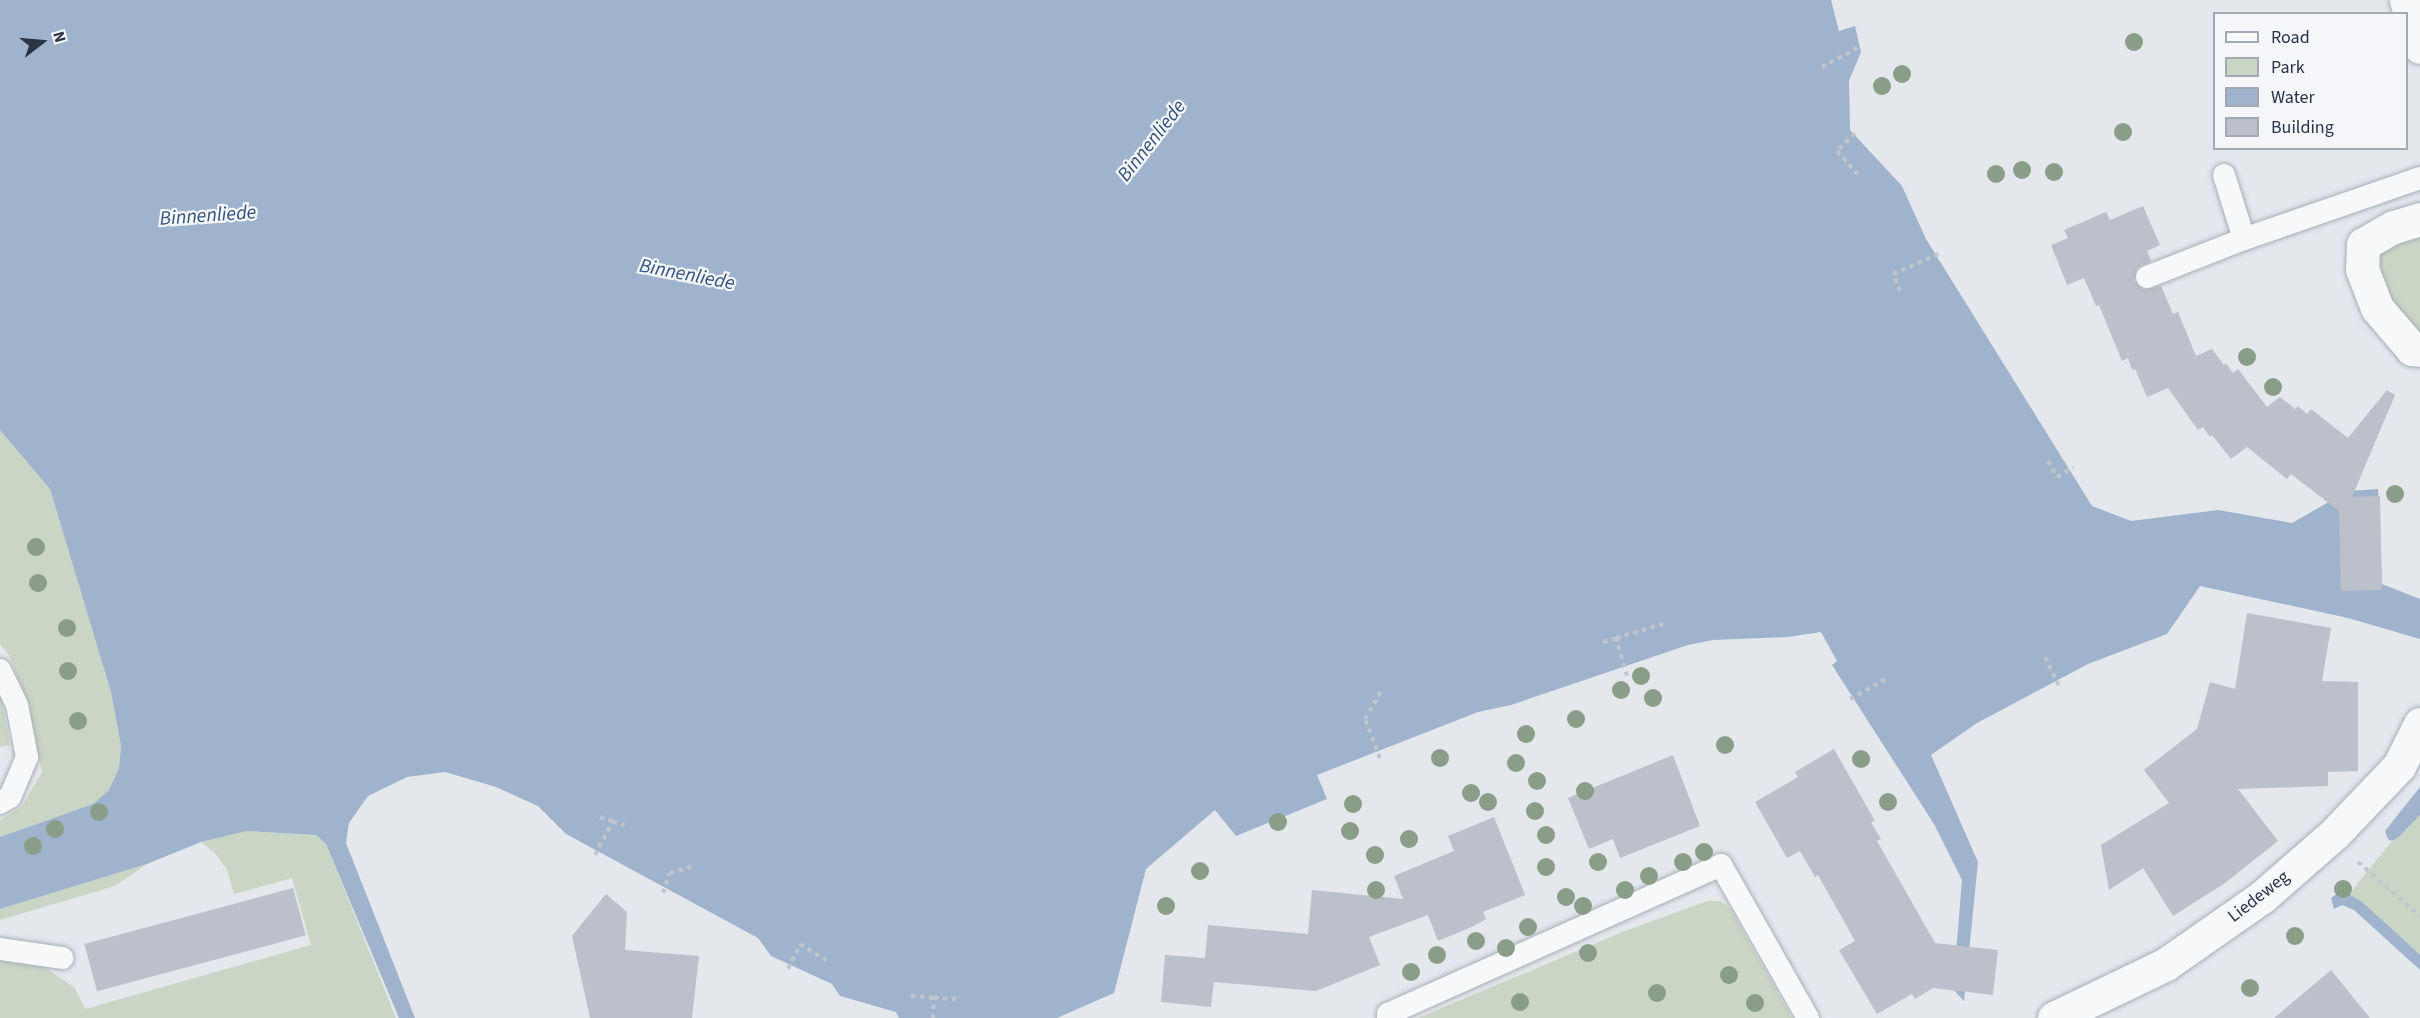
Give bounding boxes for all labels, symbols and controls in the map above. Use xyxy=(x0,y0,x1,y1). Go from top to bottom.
north arrow xyxy=(12,12,72,72)
legend xyxy=(2213,12,2408,150)
text: Road xyxy=(2271,25,2310,50)
text: N xyxy=(47,29,71,45)
text: Park xyxy=(2271,55,2305,80)
text: Water xyxy=(2271,85,2315,110)
water label: Binnenliede xyxy=(1113,95,1191,187)
text: Building xyxy=(2271,115,2334,140)
water label: Binnenliede xyxy=(159,201,257,231)
water label: Binnenliede xyxy=(637,254,737,296)
street label: Liedeweg xyxy=(2224,866,2294,928)

